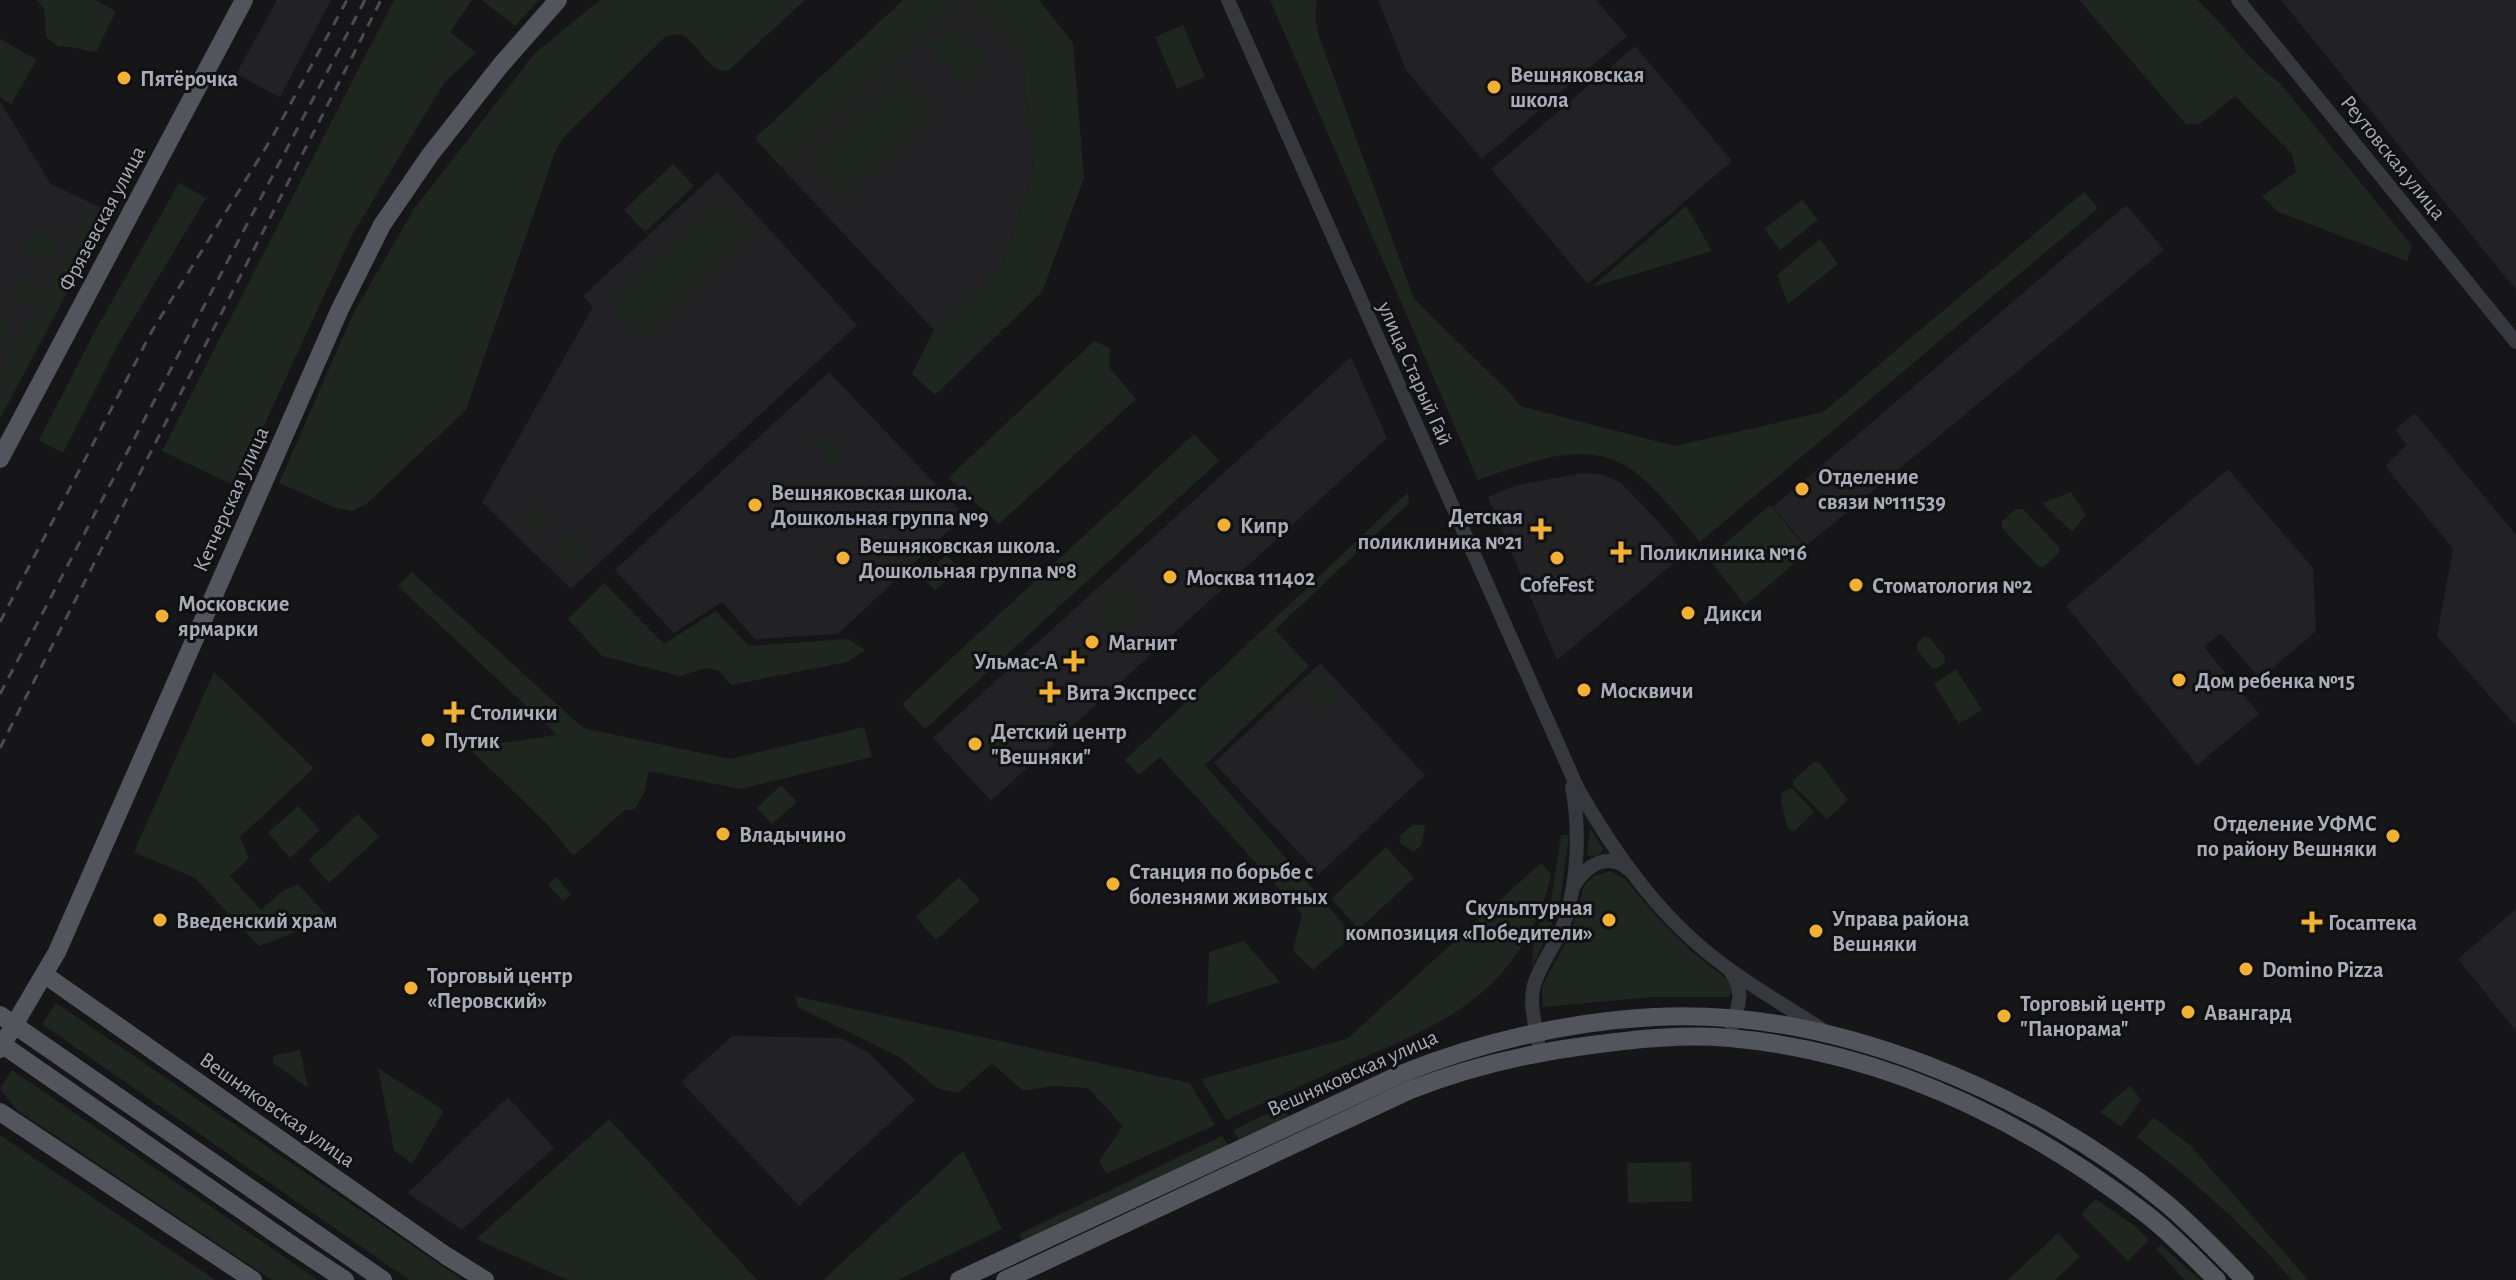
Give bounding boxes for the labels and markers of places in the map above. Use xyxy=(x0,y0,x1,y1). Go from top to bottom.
place label: Вешняковская школа xyxy=(1510,64,1644,111)
place label: Пятёрочка xyxy=(140,68,238,90)
marker: Пятёрочка xyxy=(115,69,133,87)
marker: Вешняковская школа xyxy=(1485,78,1503,96)
place label: Отделение связи №111539 xyxy=(1818,466,1946,513)
marker: Отделение связи №111539 xyxy=(1793,480,1811,498)
place label: Вешняковская школа. Дошкольная группа №9 xyxy=(771,482,989,530)
marker: Вешняковская школа. Дошкольная группа №9 xyxy=(746,496,764,514)
place label: Детская поликлиника №21 xyxy=(1358,506,1523,553)
place label: Кипр xyxy=(1240,515,1289,537)
marker: Кипр xyxy=(1215,516,1233,534)
marker: Детская поликлиника №21 xyxy=(1530,518,1552,540)
place label: Вешняковская школа. Дошкольная группа №8 xyxy=(859,535,1077,583)
marker: Поликлиника №16 xyxy=(1610,541,1632,563)
place label: Поликлиника №16 xyxy=(1639,542,1807,564)
marker: Вешняковская школа. Дошкольная группа №8 xyxy=(834,549,852,567)
marker: CofeFest xyxy=(1548,549,1566,567)
place label: Москва 111402 xyxy=(1186,567,1315,589)
marker: Москва 111402 xyxy=(1161,568,1179,586)
place label: CofeFest xyxy=(1520,574,1595,596)
place label: Стоматология №2 xyxy=(1872,575,2032,597)
marker: Стоматология №2 xyxy=(1847,576,1865,594)
place label: Московские ярмарки xyxy=(178,593,289,640)
place label: Дикси xyxy=(1704,603,1762,625)
marker: Дикси xyxy=(1679,604,1697,622)
marker: Московские ярмарки xyxy=(153,607,171,625)
place label: Магнит xyxy=(1108,632,1177,654)
marker: Магнит xyxy=(1083,633,1101,651)
place label: Ульмас-А xyxy=(974,651,1058,673)
marker: Ульмас-А xyxy=(1065,652,1083,670)
place label: Дом ребенка №15 xyxy=(2195,670,2355,692)
marker: Дом ребенка №15 xyxy=(2170,671,2188,689)
place label: Москвичи xyxy=(1600,680,1694,702)
marker: Москвичи xyxy=(1575,681,1593,699)
place label: Вита Экспресс xyxy=(1066,682,1197,704)
marker: Вита Экспресс xyxy=(1041,683,1059,701)
place label: Столички xyxy=(470,702,557,724)
marker: Столички xyxy=(445,703,463,721)
place label: Детский центр "Вешняки" xyxy=(991,721,1127,768)
place label: Путик xyxy=(444,730,500,753)
marker: Путик xyxy=(419,731,437,749)
marker: Детский центр "Вешняки" xyxy=(966,735,984,753)
place label: Отделение УФМС по району Вешняки xyxy=(2196,813,2377,861)
place label: Владычино xyxy=(739,824,846,846)
marker: Владычино xyxy=(714,825,732,843)
marker: Отделение УФМС по району Вешняки xyxy=(2384,827,2402,845)
place label: Станция по борьбе с болезнями животных xyxy=(1129,861,1328,908)
marker: Станция по борьбе с болезнями животных xyxy=(1104,875,1122,893)
place label: Скульптурная композиция «Победители» xyxy=(1345,897,1593,944)
place label: Управа района Вешняки xyxy=(1832,908,1969,955)
place label: Введенский храм xyxy=(176,910,337,932)
marker: Введенский храм xyxy=(151,911,169,929)
marker: Скульптурная композиция «Победители» xyxy=(1600,911,1618,929)
place label: Госаптека xyxy=(2328,912,2417,934)
marker: Госаптека xyxy=(2303,913,2321,931)
marker: Управа района Вешняки xyxy=(1807,922,1825,940)
place label: Domino Pizza xyxy=(2262,959,2384,981)
marker: Domino Pizza xyxy=(2237,960,2255,978)
place label: Торговый центр «Перовский» xyxy=(427,965,573,1012)
marker: Торговый центр «Перовский» xyxy=(402,979,420,997)
place label: Торговый центр "Панорама" xyxy=(2020,993,2166,1040)
place label: Авангард xyxy=(2204,1002,2292,1024)
marker: Авангард xyxy=(2179,1003,2197,1021)
marker: Торговый центр "Панорама" xyxy=(1995,1007,2013,1025)

